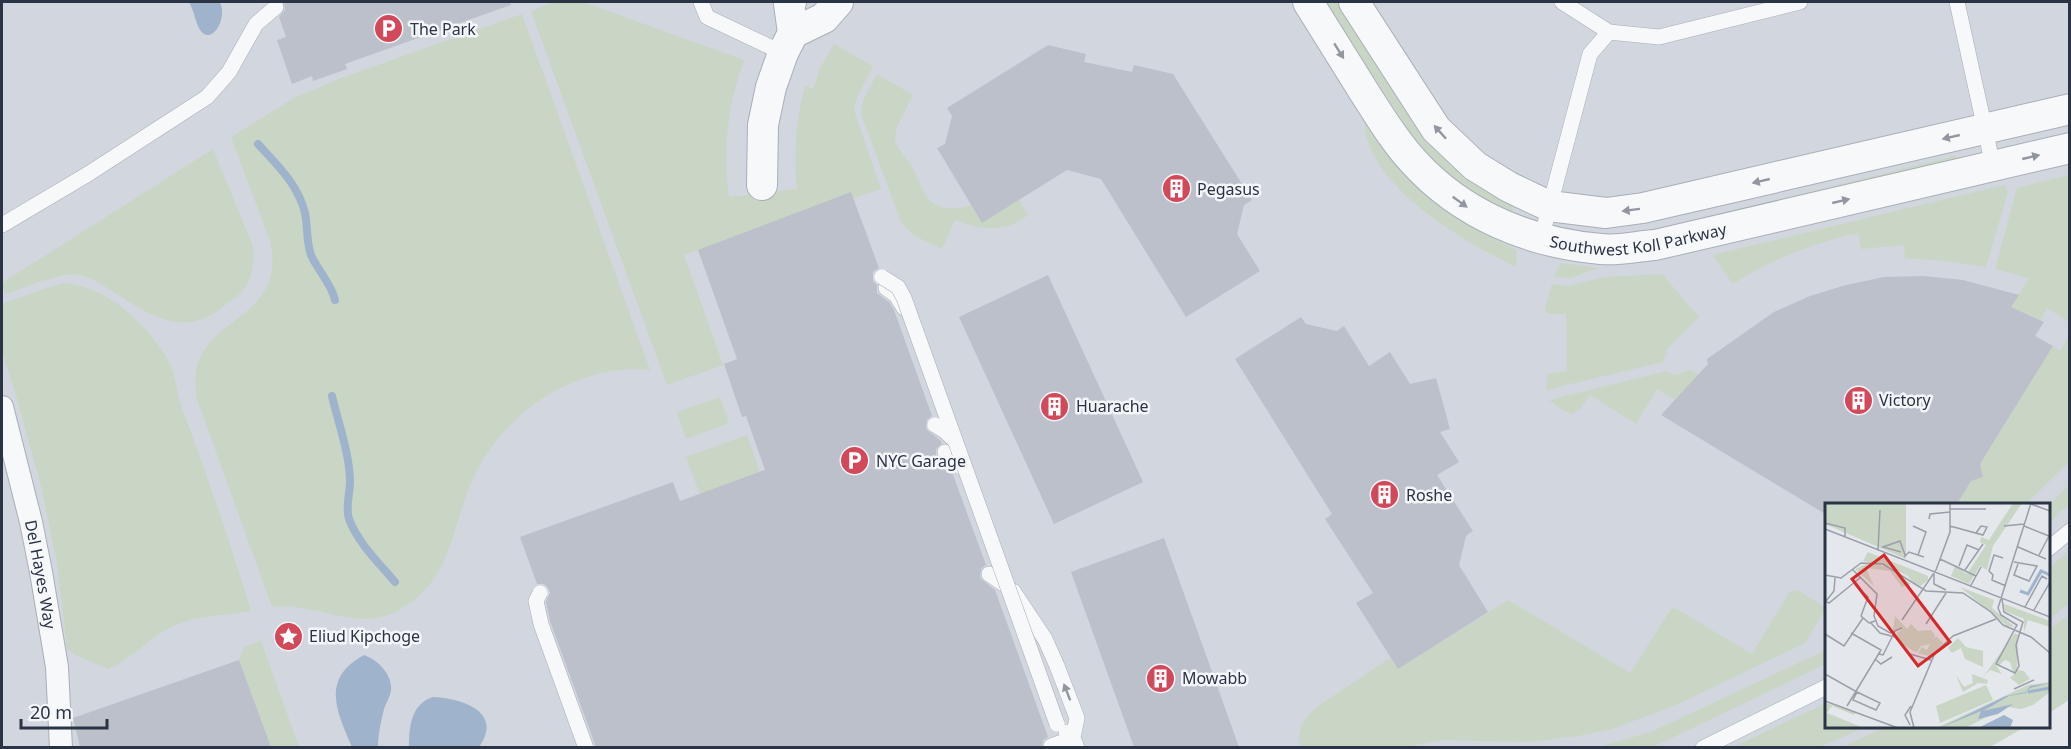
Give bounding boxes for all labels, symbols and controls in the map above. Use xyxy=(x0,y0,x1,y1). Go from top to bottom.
parking icon: The Park xyxy=(373,13,405,45)
place label: The Park xyxy=(410,18,476,40)
one-way arrow xyxy=(1333,43,1344,59)
one-way arrow xyxy=(1433,124,1447,139)
one-way arrow xyxy=(1942,132,1960,142)
one-way arrow xyxy=(2022,152,2041,161)
building icon: Pegasus xyxy=(1160,173,1192,205)
one-way arrow xyxy=(1752,176,1770,186)
place label: Pegasus xyxy=(1197,178,1260,200)
one-way arrow xyxy=(1451,196,1467,208)
one-way arrow xyxy=(1832,196,1850,206)
one-way arrow xyxy=(1621,205,1640,214)
street label: Southwest Koll Parkway xyxy=(1548,217,1729,261)
building icon: Victory xyxy=(1842,384,1874,416)
place label: Victory xyxy=(1879,389,1931,411)
building icon: Huarache xyxy=(1039,390,1071,422)
place label: Huarache xyxy=(1076,395,1149,417)
parking icon: NYC Garage xyxy=(839,445,871,477)
place label: NYC Garage xyxy=(876,450,966,472)
building icon: Roshe xyxy=(1369,479,1401,511)
place label: Roshe xyxy=(1406,484,1452,506)
inset map xyxy=(1825,503,2050,728)
street label: Del Hayes Way xyxy=(20,518,62,632)
place icon: Eliud Kipchoge xyxy=(272,620,304,652)
place label: Eliud Kipchoge xyxy=(309,625,420,647)
building icon: Mowabb xyxy=(1145,662,1177,694)
place label: Mowabb xyxy=(1182,667,1247,689)
one-way arrow xyxy=(1062,683,1072,701)
scale bar xyxy=(21,692,106,730)
text: 20 m xyxy=(30,700,72,724)

